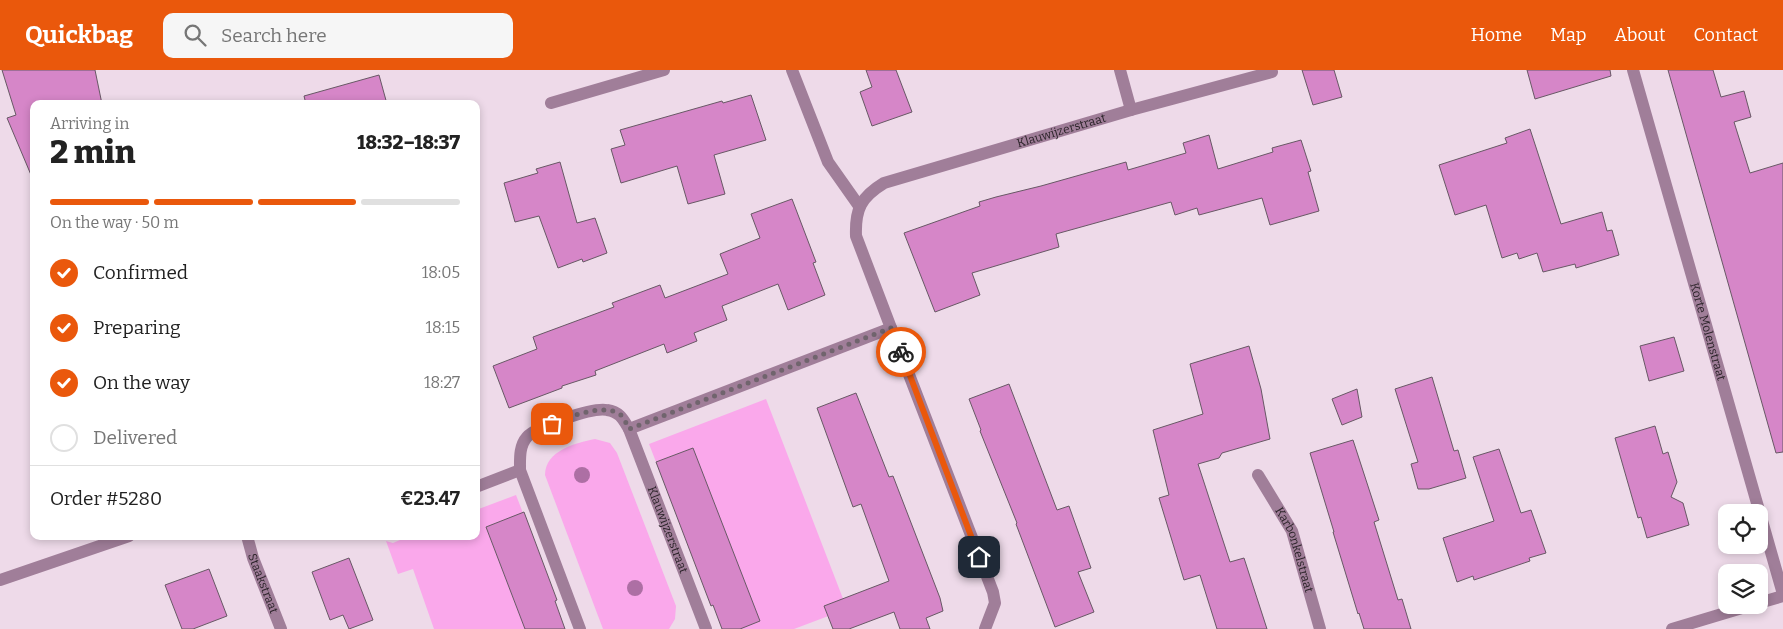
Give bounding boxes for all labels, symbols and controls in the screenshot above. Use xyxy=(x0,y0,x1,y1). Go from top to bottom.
search box xyxy=(163,13,513,58)
text: Quickbag xyxy=(25,21,133,49)
icon: search xyxy=(181,21,209,49)
text: Search here xyxy=(221,24,327,47)
text: Home xyxy=(1471,24,1522,46)
text: Map xyxy=(1550,24,1586,46)
text: About xyxy=(1614,24,1665,46)
text: Contact xyxy=(1693,24,1758,46)
street label: Klauwijzerstraat xyxy=(1015,111,1108,150)
text: Arriving in xyxy=(50,114,129,133)
text: 18:32–18:37 xyxy=(357,131,460,154)
text: 2 min xyxy=(50,133,136,171)
text: On the way · 50 m xyxy=(50,213,179,232)
icon: check xyxy=(50,259,78,287)
text: Confirmed xyxy=(93,261,188,284)
text: 18:05 xyxy=(422,263,460,282)
street label: Korte Molenstraat xyxy=(1687,281,1729,383)
icon: check xyxy=(50,314,78,342)
text: Preparing xyxy=(93,316,181,339)
text: 18:15 xyxy=(425,318,460,337)
courier xyxy=(876,327,926,377)
icon: bike xyxy=(887,338,915,366)
icon: check xyxy=(50,369,78,397)
text: On the way xyxy=(93,371,190,394)
text: 18:27 xyxy=(424,373,460,392)
pin xyxy=(531,403,573,445)
icon: bag xyxy=(538,410,566,438)
text: Delivered xyxy=(93,426,177,449)
street label: Klauwijzerstraat xyxy=(645,484,691,576)
text: Order #5280 xyxy=(50,487,162,510)
text: €23.47 xyxy=(400,487,460,510)
map controls xyxy=(1718,504,1768,614)
button: locate xyxy=(1718,504,1768,554)
street label: Karbonkelstraat xyxy=(1272,505,1316,595)
pin xyxy=(958,536,1000,578)
icon: home xyxy=(965,543,993,571)
street label: Staakstraat xyxy=(245,552,281,616)
button: layers xyxy=(1718,564,1768,614)

